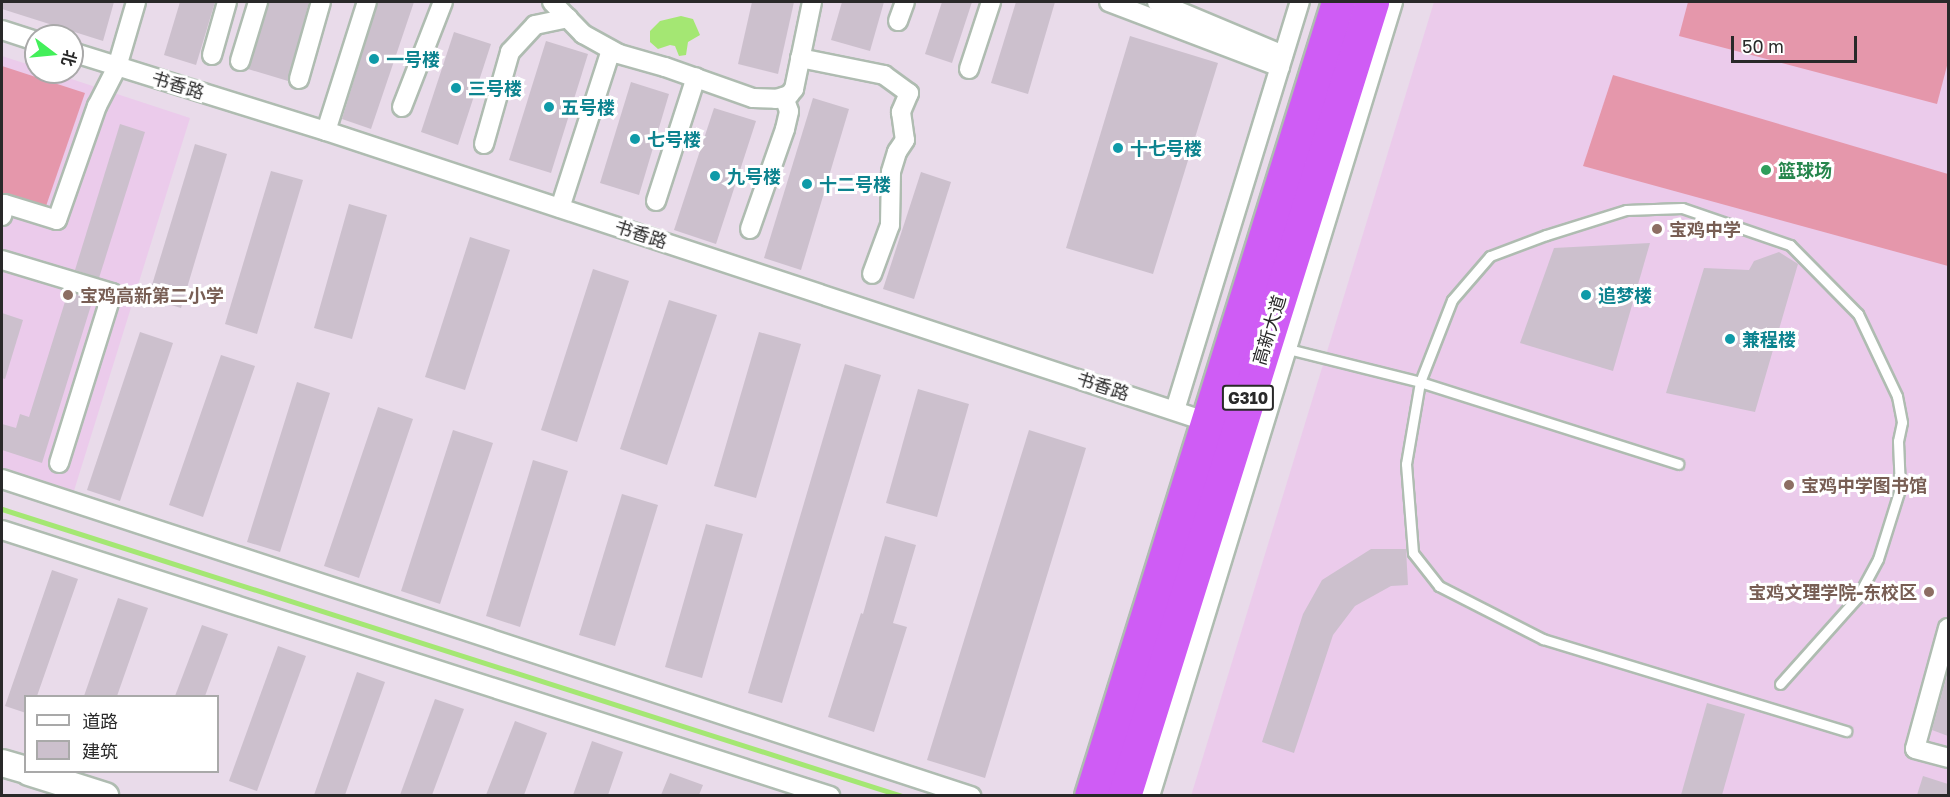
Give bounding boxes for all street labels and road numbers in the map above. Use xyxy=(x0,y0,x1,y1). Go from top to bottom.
street label: 书香路 xyxy=(149,67,207,103)
street label: 书香路 xyxy=(612,215,670,253)
street label: 高新大道 xyxy=(1248,292,1290,368)
street label: 书香路 xyxy=(1074,367,1132,405)
road number: G310 xyxy=(1221,385,1275,411)

